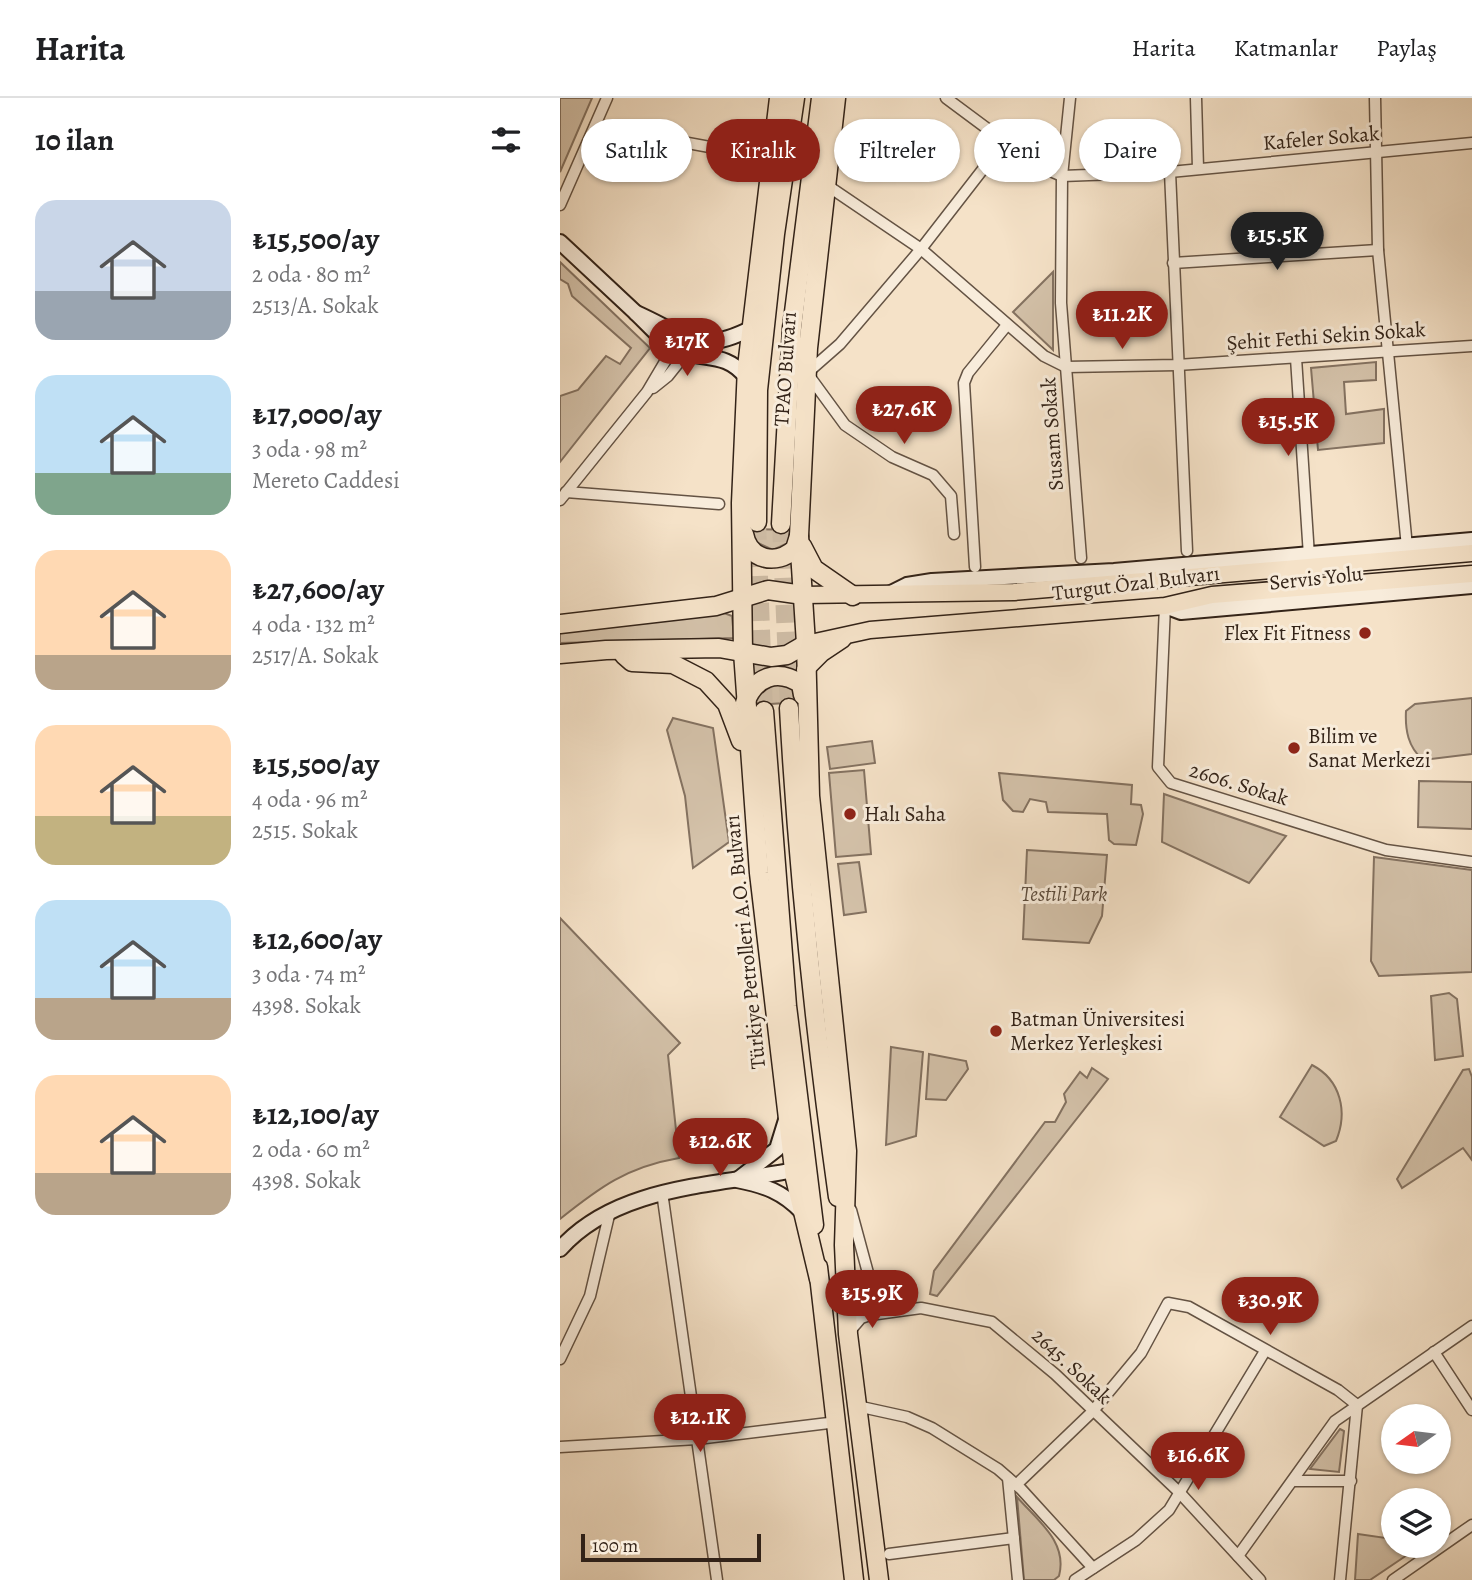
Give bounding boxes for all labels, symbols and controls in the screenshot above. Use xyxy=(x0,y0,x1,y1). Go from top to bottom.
text: Harita xyxy=(35,26,125,71)
text: Harita xyxy=(1132,32,1196,64)
text: Katmanlar xyxy=(1234,32,1338,64)
text: Paylaş xyxy=(1376,32,1437,64)
chip: Satılık xyxy=(581,119,692,182)
chip: Kiralık xyxy=(706,119,820,182)
chip: Filtreler xyxy=(834,119,960,182)
chip: Yeni xyxy=(974,119,1065,182)
chip: Daire xyxy=(1079,119,1181,182)
street label: Kafeler Sokak xyxy=(1262,119,1381,157)
text: 10 ilan xyxy=(35,120,114,160)
icon: filters xyxy=(487,121,525,159)
pin: ₺15.5K xyxy=(1220,212,1334,272)
text: ₺15,500/ay xyxy=(252,219,379,259)
text: ₺15.5K xyxy=(1247,219,1307,250)
icon: home xyxy=(91,228,175,312)
text: 2 oda · 80 m² xyxy=(252,259,370,290)
text: 2513/A. Sokak xyxy=(252,290,379,321)
pin: ₺11.2K xyxy=(1065,292,1179,351)
text: ₺11.2K xyxy=(1092,298,1152,329)
street label: TPAO Bulvarı xyxy=(767,311,803,427)
street label: Şehit Fethi Sekin Sokak xyxy=(1226,315,1427,357)
pin: ₺17K xyxy=(646,318,728,378)
text: ₺17K xyxy=(665,325,709,356)
street label: Susam Sokak xyxy=(1034,376,1070,492)
pin: ₺27.6K xyxy=(847,386,961,446)
text: ₺27.6K xyxy=(872,393,936,424)
text: ₺17,000/ay xyxy=(252,394,381,434)
pin: ₺15.5K xyxy=(1231,398,1345,458)
icon: home xyxy=(91,403,175,487)
text: ₺15.5K xyxy=(1258,405,1318,436)
text: 3 oda · 98 m² xyxy=(252,434,367,465)
text: Mereto Caddesi xyxy=(252,465,400,496)
street label: Turgut Özal Bulvarı xyxy=(1051,559,1221,607)
street label: Servis Yolu xyxy=(1268,559,1365,597)
text: ₺27,600/ay xyxy=(252,569,384,609)
icon: home xyxy=(91,578,175,662)
text: 4 oda · 132 m² xyxy=(252,609,375,640)
place label: Flex Fit Fitness xyxy=(1224,619,1351,647)
marker: Flex Fit Fitness xyxy=(1357,625,1373,641)
text: 2517/A. Sokak xyxy=(252,640,379,671)
place label: Bilim ve Sanat Merkezi xyxy=(1308,722,1431,774)
marker: Bilim ve Sanat Merkezi xyxy=(1286,740,1302,756)
text: ₺15,500/ay xyxy=(252,744,379,784)
icon: home xyxy=(91,753,175,837)
street label: 2606. Sokak xyxy=(1186,756,1292,812)
text: 4 oda · 96 m² xyxy=(252,784,368,815)
place label: Halı Saha xyxy=(864,800,946,828)
marker: Halı Saha xyxy=(842,806,858,822)
street label: Türkiye Petrolleri A.O. Bulvarı xyxy=(718,814,772,1070)
text: 2515. Sokak xyxy=(252,815,358,846)
park label: Testili Park xyxy=(1021,880,1107,908)
text: ₺12,600/ay xyxy=(252,919,382,959)
icon: home xyxy=(91,928,175,1012)
text: 3 oda · 74 m² xyxy=(252,959,366,990)
text: 4398. Sokak xyxy=(252,990,361,1021)
place label: Batman Üniversitesi Merkez Yerleşkesi xyxy=(1010,1005,1185,1057)
marker: Batman Üniversitesi Merkez Yerleşkesi xyxy=(988,1023,1004,1039)
text: ₺12,100/ay xyxy=(252,1094,379,1134)
icon: home xyxy=(91,1103,175,1187)
pin: ₺12.6K xyxy=(663,1118,777,1178)
text: ₺12.6K xyxy=(689,1125,751,1156)
text: 2 oda · 60 m² xyxy=(252,1134,370,1165)
text: 4398. Sokak xyxy=(252,1165,361,1196)
pin: ₺15.9K xyxy=(815,1270,929,1330)
text: ₺15.9K xyxy=(841,1277,903,1308)
pin: ₺30.9K xyxy=(1213,1278,1327,1337)
text: ₺30.9K xyxy=(1238,1284,1302,1315)
street label: 2645. Sokak xyxy=(1026,1322,1118,1411)
pin: ₺12.1K xyxy=(643,1394,757,1454)
text: ₺12.1K xyxy=(670,1401,730,1432)
north arrow xyxy=(1381,1404,1451,1474)
map controls xyxy=(1381,1404,1451,1558)
pin: ₺16.6K xyxy=(1141,1432,1255,1492)
text: ₺16.6K xyxy=(1167,1439,1229,1470)
button: layers xyxy=(1381,1488,1451,1558)
scale bar xyxy=(581,1531,761,1563)
text: 100 m xyxy=(592,1533,638,1559)

